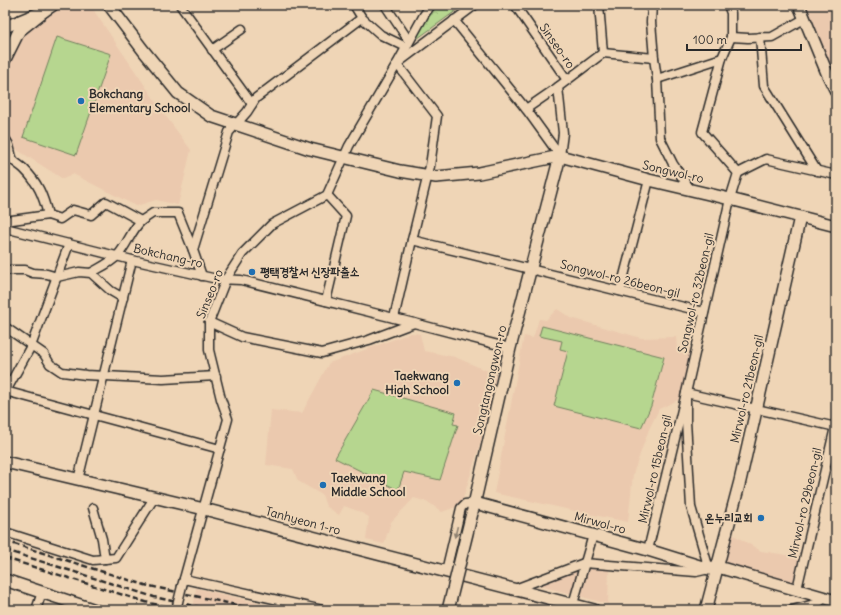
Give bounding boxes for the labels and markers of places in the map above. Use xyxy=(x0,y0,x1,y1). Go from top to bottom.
place label: Bokchang Elementary School xyxy=(89,86,191,116)
marker: Bokchang Elementary School xyxy=(76,96,86,106)
place label: 평택경찰서 신장파출소 xyxy=(260,264,360,279)
marker: 평택경찰서 신장파출소 xyxy=(247,267,257,277)
place label: Taekwang High School xyxy=(385,368,449,398)
marker: Taekwang High School xyxy=(452,378,462,388)
place label: Taekwang Middle School xyxy=(331,470,406,499)
marker: Taekwang Middle School xyxy=(318,480,328,490)
place label: 온누리교회 xyxy=(705,510,753,525)
marker: 온누리교회 xyxy=(756,513,766,523)

